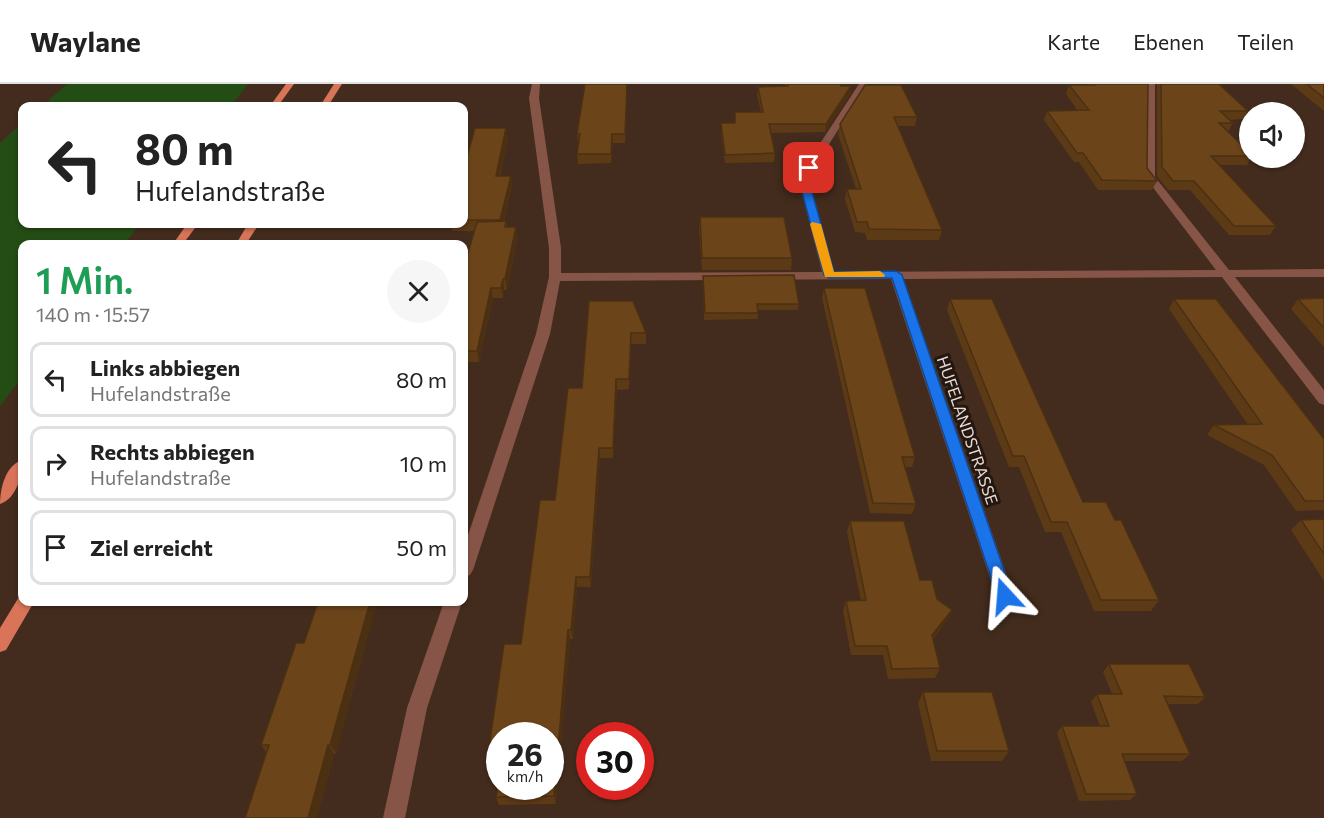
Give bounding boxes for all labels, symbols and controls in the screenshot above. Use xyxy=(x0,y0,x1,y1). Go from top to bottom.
text: Waylane xyxy=(30,24,141,58)
text: Karte xyxy=(1047,29,1100,54)
text: Ebenen xyxy=(1133,29,1204,54)
text: Teilen xyxy=(1237,29,1294,54)
map controls xyxy=(1239,102,1305,168)
button: sound xyxy=(1239,102,1305,168)
text: 80 m xyxy=(135,122,234,174)
icon: left xyxy=(36,126,114,204)
pin xyxy=(783,142,834,193)
icon: arrive xyxy=(792,151,825,184)
text: Hufelandstraße xyxy=(135,174,325,207)
text: 1 Min. xyxy=(36,257,133,301)
button: close xyxy=(387,260,450,323)
text: 140 m · 15:57 xyxy=(36,302,150,326)
street label: HUFELANDSTRASSE xyxy=(934,353,1002,507)
text: Links abbiegen xyxy=(90,354,240,381)
icon: left xyxy=(39,363,72,396)
text: 80 m xyxy=(396,366,447,393)
text: Hufelandstraße xyxy=(90,381,231,405)
text: Rechts abbiegen xyxy=(90,438,255,465)
icon: right xyxy=(39,447,72,480)
text: 10 m xyxy=(400,450,447,477)
text: Hufelandstraße xyxy=(90,465,231,489)
icon: arrive xyxy=(39,531,72,564)
text: Ziel erreicht xyxy=(90,534,213,561)
text: 50 m xyxy=(397,534,447,561)
position arrow xyxy=(973,564,1037,628)
speed limit sign: 30 xyxy=(576,722,654,800)
text: 26 xyxy=(507,735,543,772)
text: km/h xyxy=(507,767,543,785)

